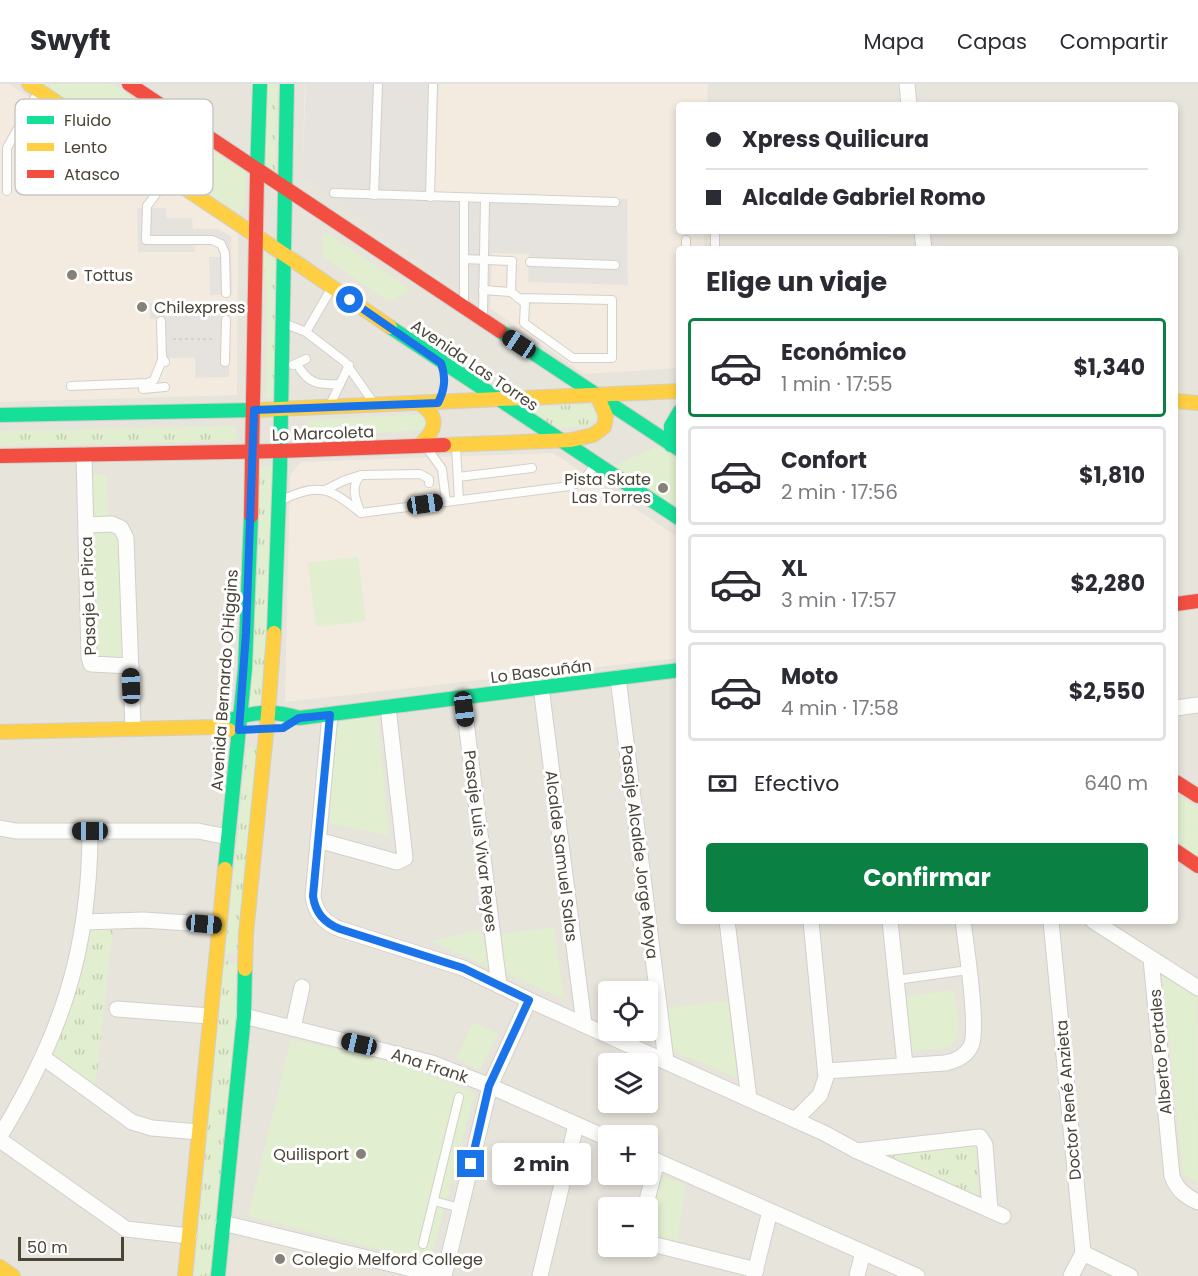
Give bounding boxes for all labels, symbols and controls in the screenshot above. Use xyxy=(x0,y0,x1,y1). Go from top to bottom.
text: Swyft xyxy=(30,21,111,60)
text: Mapa xyxy=(863,27,924,56)
text: Capas xyxy=(957,27,1027,56)
text: Compartir xyxy=(1060,27,1168,56)
legend xyxy=(15,99,213,195)
text: Fluido xyxy=(64,109,111,132)
text: Xpress Quilicura xyxy=(742,124,929,155)
text: Lento xyxy=(64,136,107,159)
text: Atasco xyxy=(64,163,120,186)
text: Alcalde Gabriel Romo xyxy=(742,182,986,213)
text: Elige un viaje xyxy=(706,263,887,300)
place label: Tottus xyxy=(84,264,133,287)
marker: Tottus xyxy=(65,268,79,282)
route start xyxy=(336,286,363,313)
place label: Chilexpress xyxy=(154,296,245,319)
marker: Chilexpress xyxy=(135,300,149,314)
street label: Avenida Las Torres xyxy=(406,314,543,417)
car xyxy=(499,327,539,361)
text: Económico xyxy=(781,337,906,368)
icon: car xyxy=(709,341,763,395)
text: $1,340 xyxy=(1073,352,1145,383)
text: 1 min · 17:55 xyxy=(781,370,893,398)
street label: Lo Marcoleta xyxy=(271,420,375,447)
text: Confort xyxy=(781,445,867,476)
icon: car xyxy=(709,449,763,503)
text: $1,810 xyxy=(1079,460,1145,491)
place label: Pista Skate Las Torres xyxy=(564,468,651,509)
text: 2 min · 17:56 xyxy=(781,478,898,506)
marker: Pista Skate Las Torres xyxy=(656,481,670,495)
car xyxy=(406,493,444,515)
street label: Pasaje La Pirca xyxy=(75,536,102,656)
text: XL xyxy=(781,553,807,584)
icon: car xyxy=(709,557,763,611)
street label: Avenida Bernardo O'Higgins xyxy=(205,568,244,792)
text: $2,280 xyxy=(1070,568,1145,599)
text: 3 min · 17:57 xyxy=(781,586,896,614)
street label: Lo Bascuñán xyxy=(489,654,593,689)
text: Moto xyxy=(781,661,838,692)
icon: car xyxy=(709,665,763,719)
car xyxy=(121,668,141,704)
text: $2,550 xyxy=(1069,676,1145,707)
car xyxy=(453,690,475,728)
text: 4 min · 17:58 xyxy=(781,694,899,722)
street label: Pasaje Alcalde Jorge Moya xyxy=(615,744,664,960)
street label: Pasaje Luis Vivar Reyes xyxy=(458,749,503,933)
icon: cash xyxy=(706,767,739,800)
text: Efectivo xyxy=(754,768,839,799)
street label: Alcalde Samuel Salas xyxy=(540,769,583,943)
text: 640 m xyxy=(1084,769,1148,797)
car xyxy=(72,822,108,840)
button: Confirmar xyxy=(706,843,1148,912)
car xyxy=(185,913,223,935)
map controls xyxy=(598,981,658,1257)
button: locate xyxy=(598,981,658,1041)
street label: Alberto Portales xyxy=(1144,988,1177,1116)
street label: Doctor René Anzieta xyxy=(1050,1019,1087,1181)
car xyxy=(339,1031,379,1057)
street label: Ana Frank xyxy=(389,1042,472,1089)
button: layers xyxy=(598,1053,658,1113)
button: + xyxy=(598,1125,658,1185)
place label: Quilisport xyxy=(273,1143,349,1166)
callout: 2 min xyxy=(492,1143,591,1185)
marker: Quilisport xyxy=(354,1147,368,1161)
route end xyxy=(457,1150,484,1177)
text: 2 min xyxy=(513,1150,570,1178)
button: − xyxy=(598,1197,658,1257)
scale bar xyxy=(18,1234,124,1262)
text: 50 m xyxy=(27,1236,68,1259)
place label: Colegio Melford College xyxy=(292,1248,483,1271)
marker: Colegio Melford College xyxy=(273,1252,287,1266)

